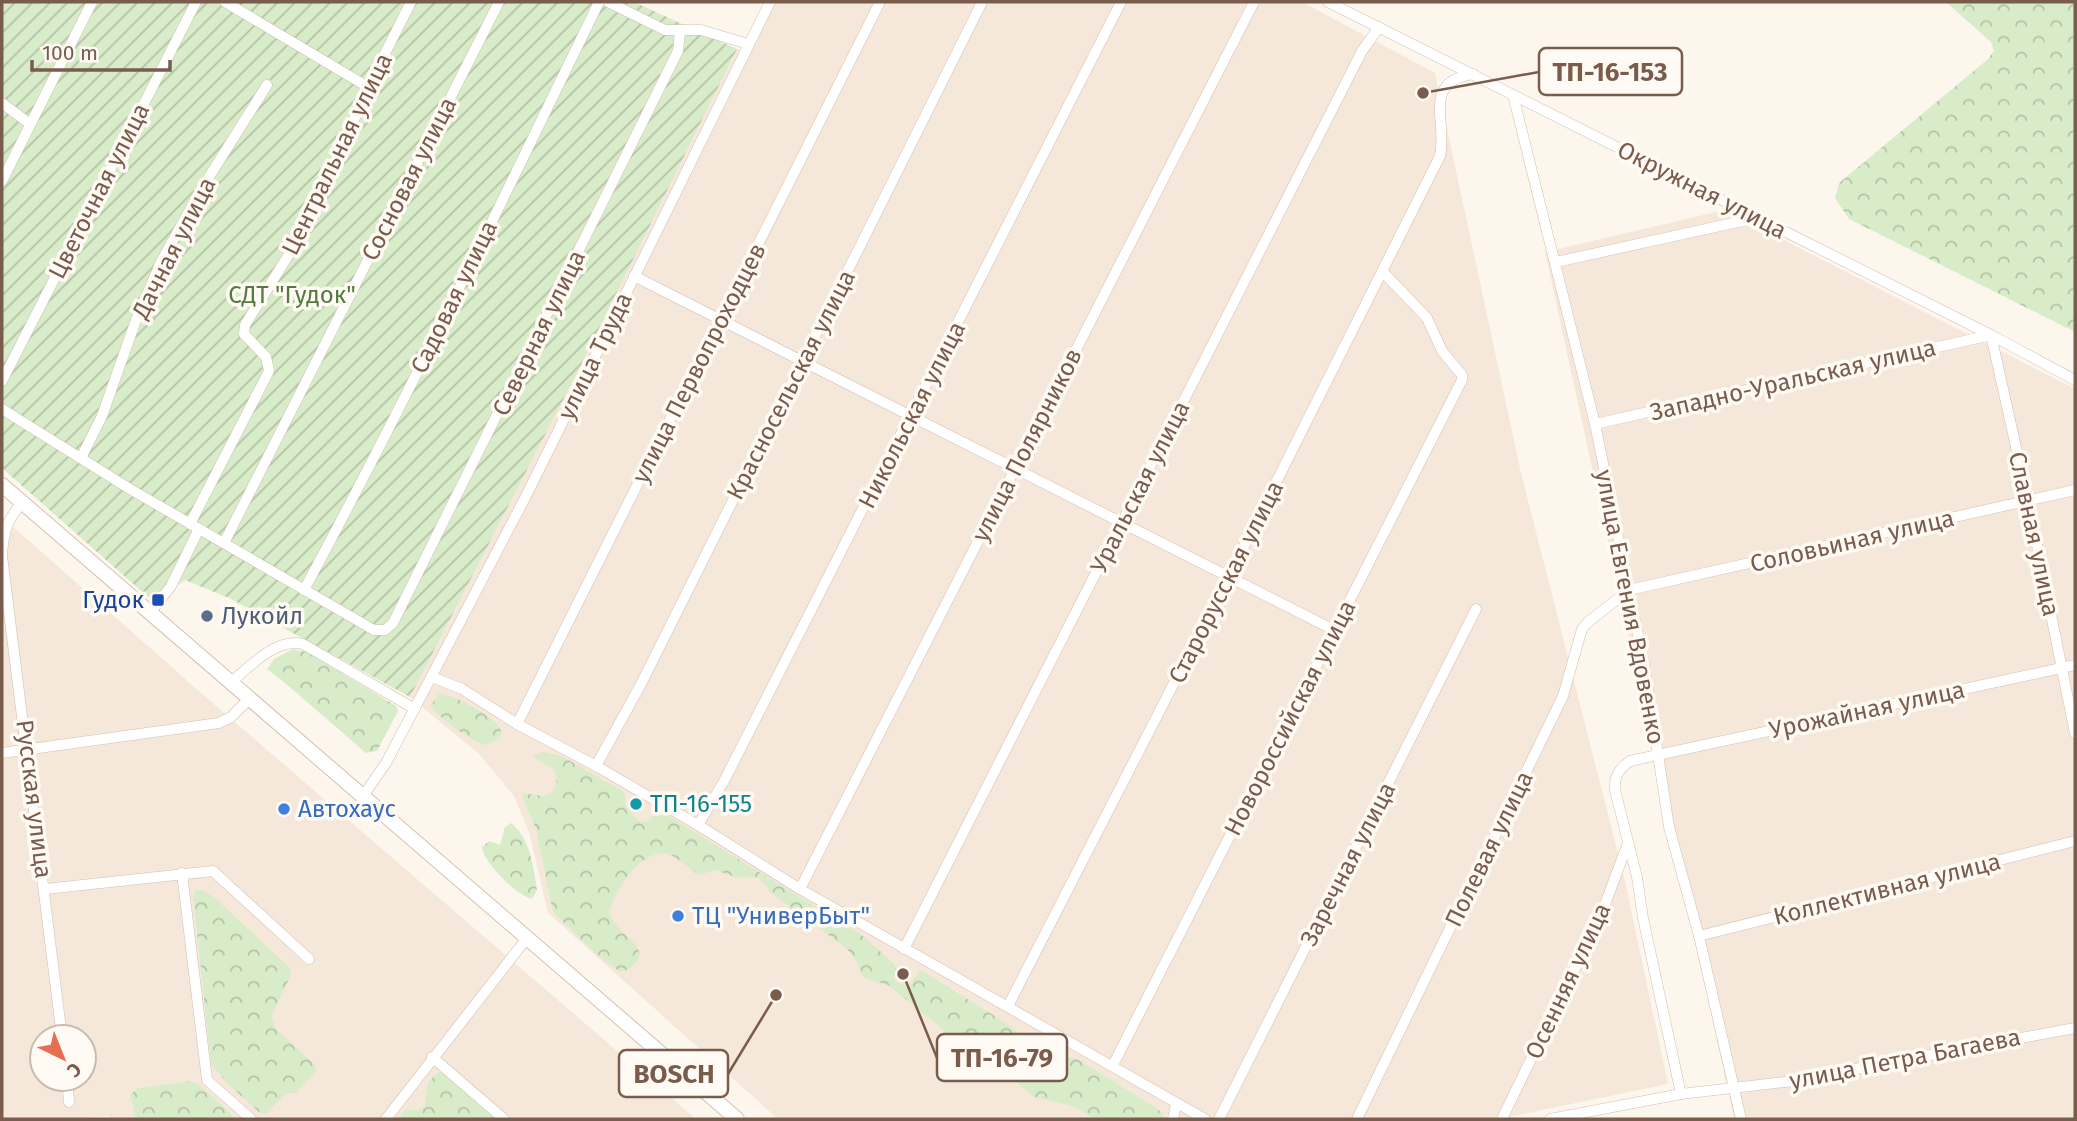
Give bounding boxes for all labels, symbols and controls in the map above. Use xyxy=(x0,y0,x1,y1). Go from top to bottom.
scale bar xyxy=(32,28,170,72)
text: 100 m xyxy=(42,40,98,66)
street label: Центральная улица xyxy=(276,48,398,260)
callout: ТП-16-153 xyxy=(1539,48,1682,95)
text: ТП-16-153 xyxy=(1553,57,1667,88)
street label: Сосновая улица xyxy=(356,93,462,265)
street label: Цветочная улица xyxy=(43,99,155,283)
street label: Окружная улица xyxy=(1613,135,1791,245)
street label: Дачная улица xyxy=(126,173,222,324)
street label: Садовая улица xyxy=(405,216,503,378)
street label: улица Первопроходцев xyxy=(626,238,772,488)
street label: Северная улица xyxy=(487,246,591,420)
street label: Красносельская улица xyxy=(721,265,861,505)
park label: СДТ "Гудок" xyxy=(228,281,356,309)
street label: улица Труда xyxy=(552,288,638,424)
street label: Никольская улица xyxy=(853,317,971,513)
street label: Западно-Уральская улица xyxy=(1647,333,1939,427)
street label: улица Полярников xyxy=(966,344,1088,546)
street label: Уральская улица xyxy=(1085,396,1195,578)
street label: Славная улица xyxy=(2003,449,2065,619)
street label: улица Евгения Вдовенко xyxy=(1590,467,1670,747)
street label: Старорусская улица xyxy=(1163,476,1289,688)
street label: Соловьиная улица xyxy=(1747,504,1957,578)
place label: Гудок xyxy=(82,586,145,614)
marker: Гудок xyxy=(150,592,166,608)
street label: Новороссийская улица xyxy=(1218,596,1362,840)
place label: Лукойл xyxy=(221,602,303,630)
marker: Лукойл xyxy=(199,608,215,624)
street label: Урожайная улица xyxy=(1767,676,1967,744)
street label: Русская улица xyxy=(10,718,58,880)
street label: Полевая улица xyxy=(1439,767,1539,931)
street label: Заречная улица xyxy=(1295,778,1401,950)
place label: ТП-16-155 xyxy=(650,790,752,818)
place label: Автохаус xyxy=(298,795,396,823)
marker: ТП-16-155 xyxy=(628,796,644,812)
marker: Автохаус xyxy=(276,801,292,817)
street label: Коллективная улица xyxy=(1770,847,2004,931)
street label: Осенняя улица xyxy=(1520,899,1616,1063)
place label: ТЦ "УниверБыт" xyxy=(692,902,870,930)
marker: ТЦ "УниверБыт" xyxy=(670,908,686,924)
north arrow xyxy=(28,1023,98,1093)
street label: улица Петра Багаева xyxy=(1787,1023,2023,1095)
callout: ТП-16-79 xyxy=(937,1034,1067,1081)
text: ТП-16-79 xyxy=(951,1043,1053,1074)
callout: BOSCH xyxy=(619,1050,728,1097)
text: С xyxy=(62,1058,86,1082)
text: BOSCH xyxy=(633,1059,715,1090)

